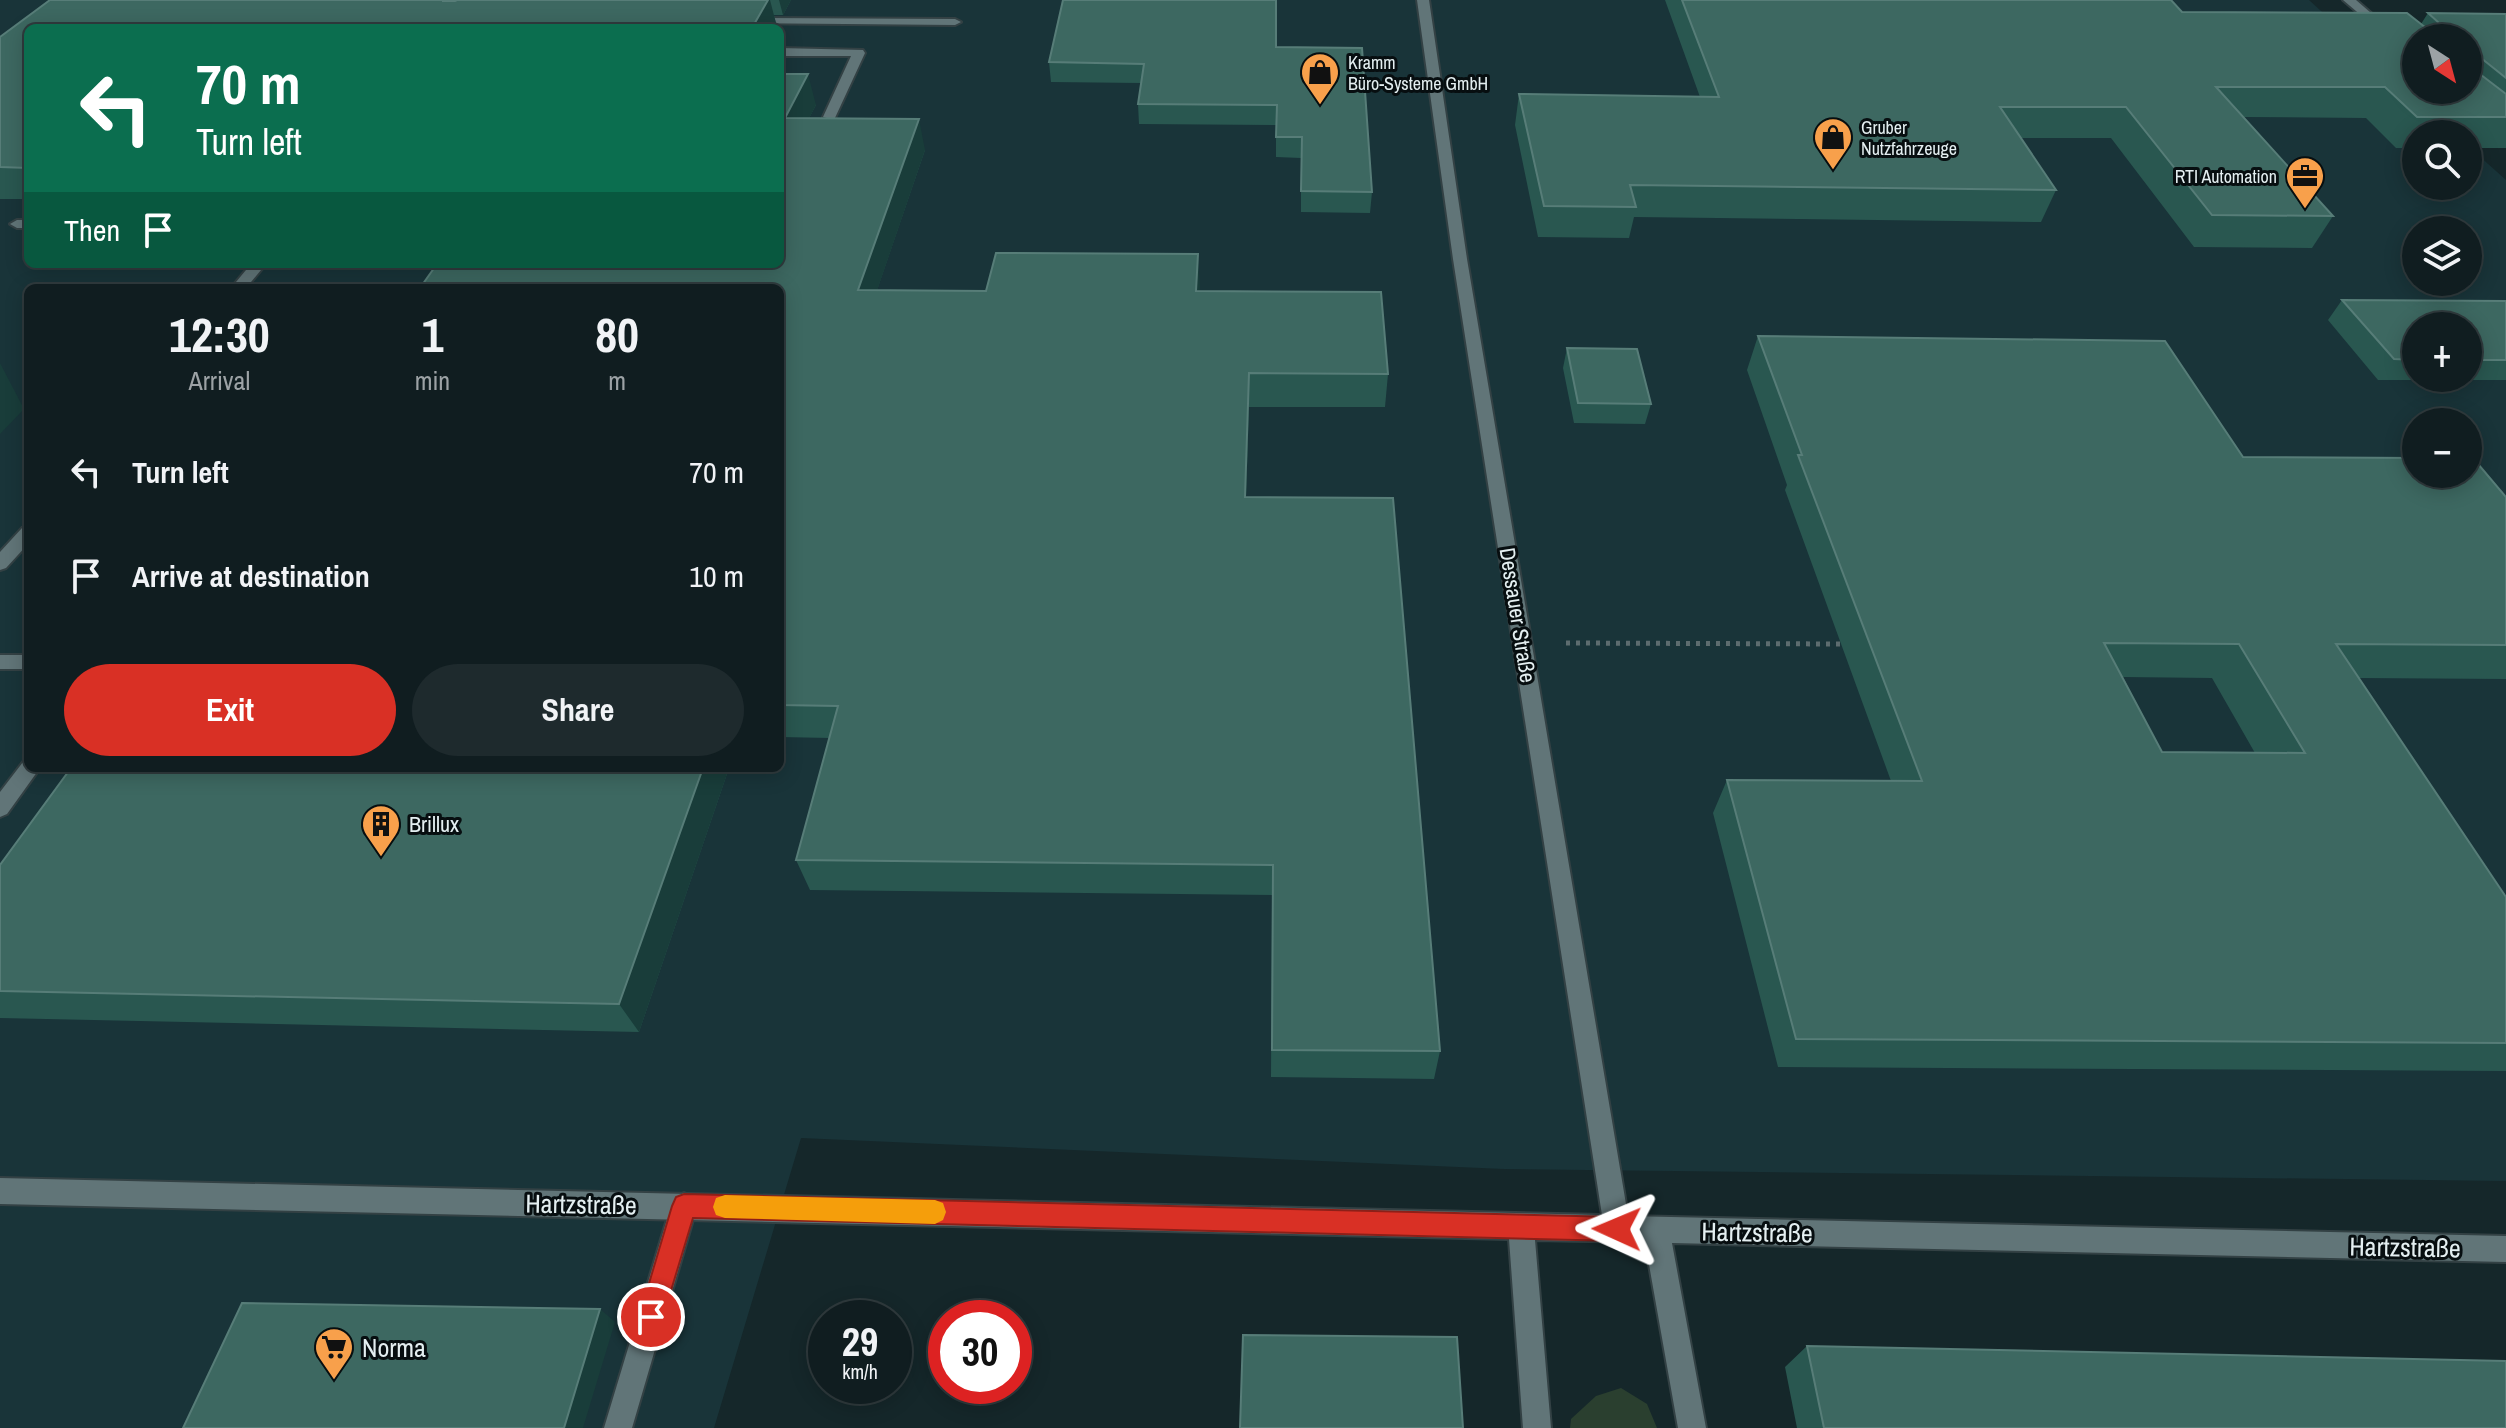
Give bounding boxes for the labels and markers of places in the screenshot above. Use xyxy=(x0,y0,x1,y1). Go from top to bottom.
place label: Kramm Büro-Systeme GmbH xyxy=(1348,50,1488,96)
shop icon: Kramm Büro-Systeme GmbH xyxy=(1299,51,1341,106)
place label: Gruber Nutzfahrzeuge xyxy=(1861,115,1957,161)
shop icon: Gruber Nutzfahrzeuge xyxy=(1812,116,1854,171)
office icon: RTI Automation xyxy=(2284,155,2326,210)
place label: RTI Automation xyxy=(2175,164,2277,189)
building icon: Brillux xyxy=(360,803,402,858)
place label: Brillux xyxy=(409,809,459,839)
pin xyxy=(617,1283,685,1351)
supermarket icon: Norma xyxy=(313,1326,355,1381)
place label: Norma xyxy=(362,1330,426,1365)

